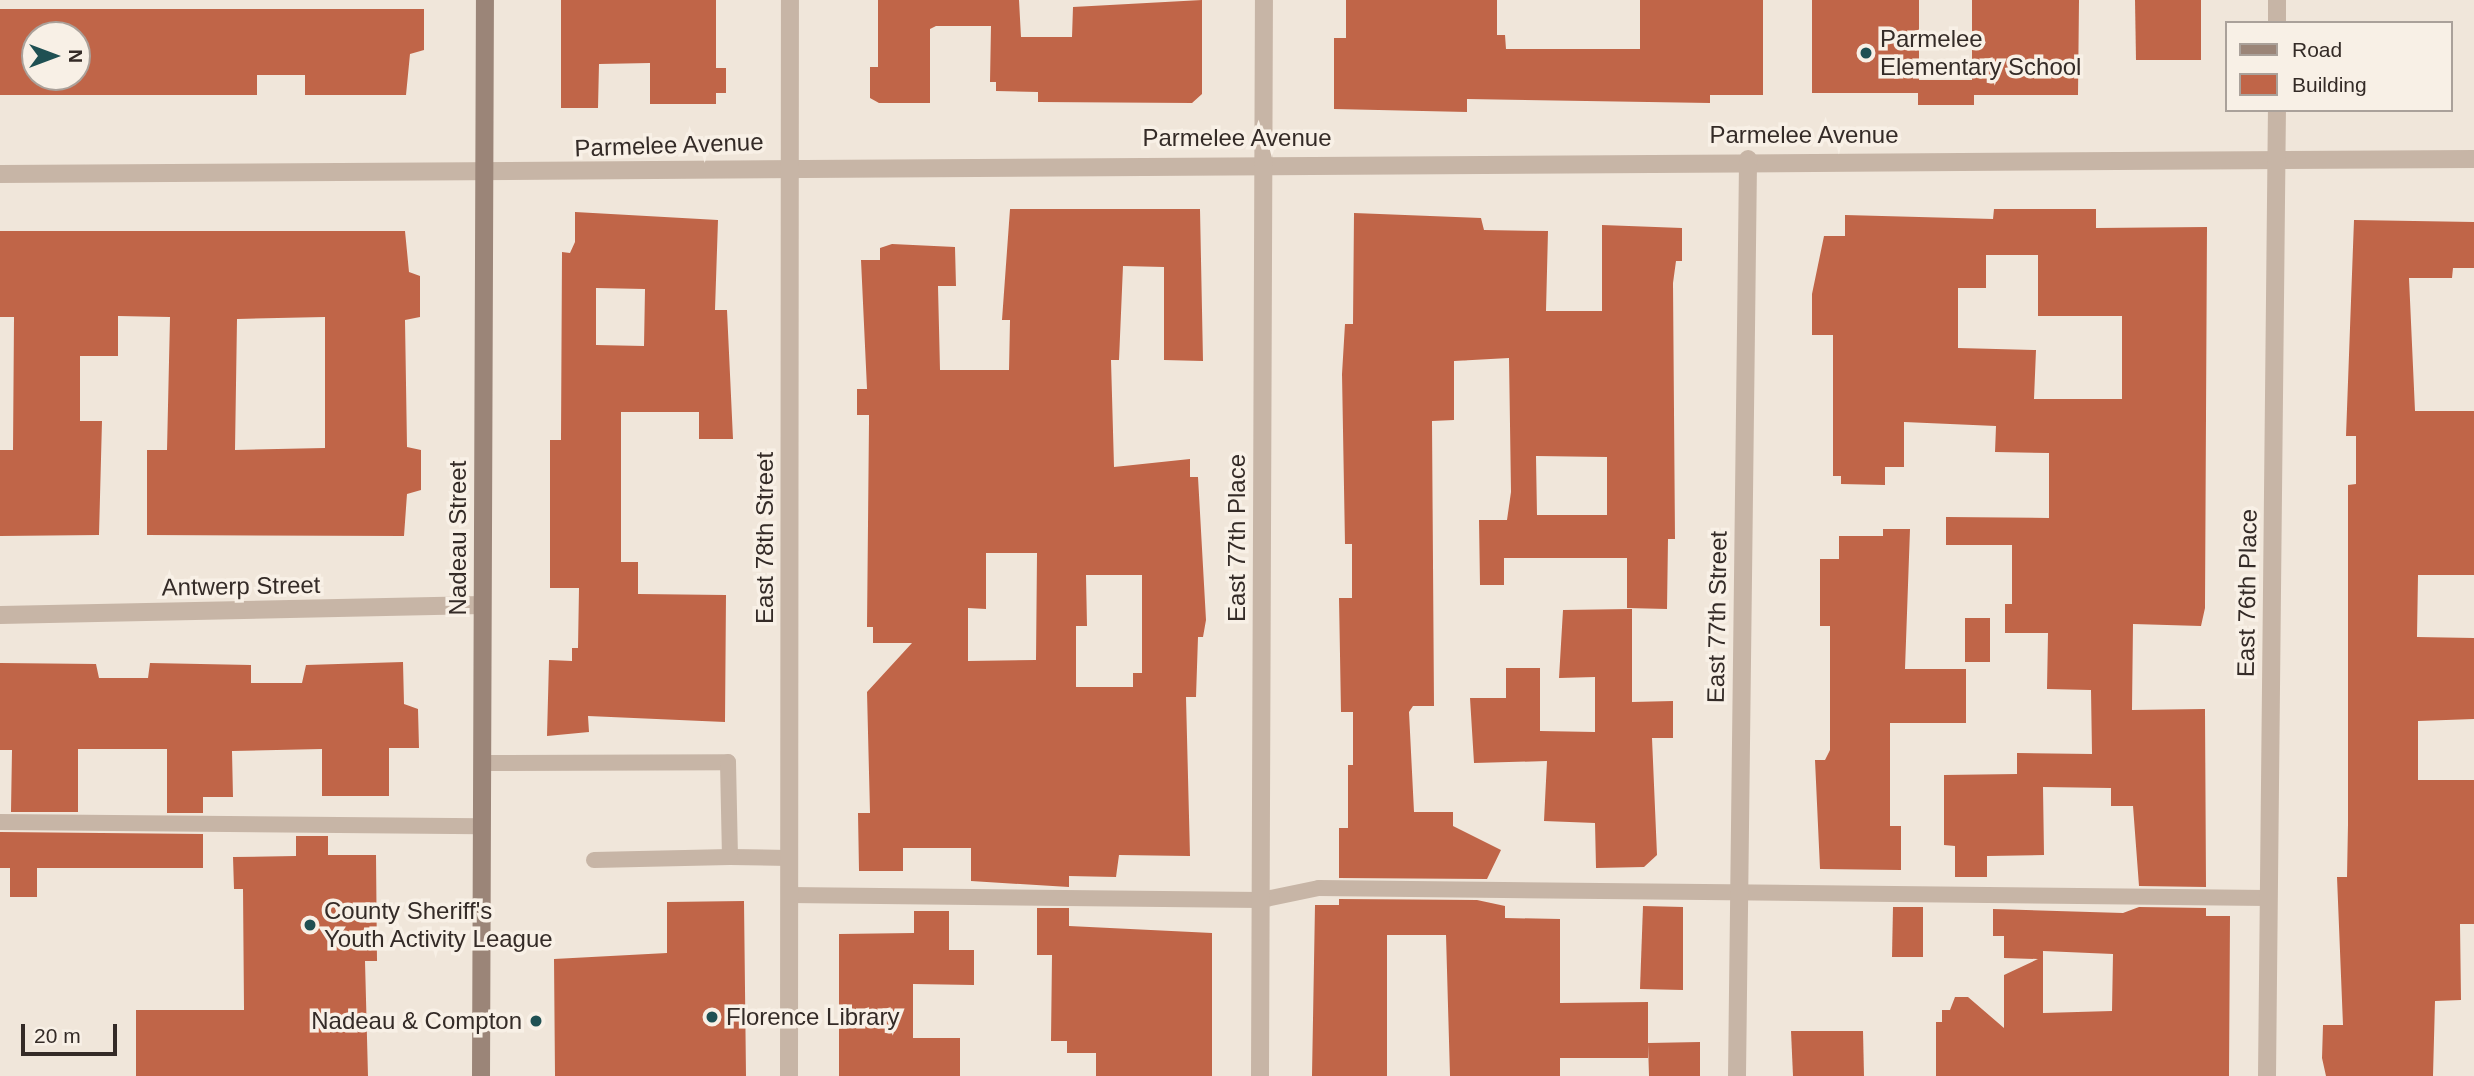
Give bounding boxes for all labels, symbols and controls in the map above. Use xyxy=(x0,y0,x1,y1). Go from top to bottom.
north arrow xyxy=(21,21,91,91)
legend xyxy=(2226,21,2453,112)
place label: Parmelee Elementary School xyxy=(1880,25,2081,81)
text: Road xyxy=(2292,38,2342,61)
marker: Parmelee Elementary School xyxy=(1858,45,1874,61)
text: N xyxy=(65,49,86,63)
text: Building xyxy=(2292,73,2367,96)
street label: Parmelee Avenue xyxy=(1709,121,1899,149)
street label: Parmelee Avenue xyxy=(1142,124,1332,152)
street label: Parmelee Avenue xyxy=(573,127,765,163)
street label: East 78th Street xyxy=(751,452,779,624)
street label: East 77th Place xyxy=(1223,454,1251,622)
street label: Nadeau Street xyxy=(444,461,472,615)
street label: East 76th Place xyxy=(2231,509,2263,677)
street label: East 77th Street xyxy=(1701,531,1733,703)
street label: Antwerp Street xyxy=(161,570,321,602)
place label: County Sheriff's Youth Activity League xyxy=(324,897,554,953)
marker: County Sheriff's Youth Activity League xyxy=(302,917,318,933)
place label: Florence Library xyxy=(726,1003,899,1031)
place label: Nadeau & Compton xyxy=(311,1007,522,1035)
marker: Florence Library xyxy=(704,1009,720,1025)
scale bar xyxy=(24,1010,121,1054)
marker: Nadeau & Compton xyxy=(528,1013,544,1029)
text: 20 m xyxy=(34,1024,81,1047)

